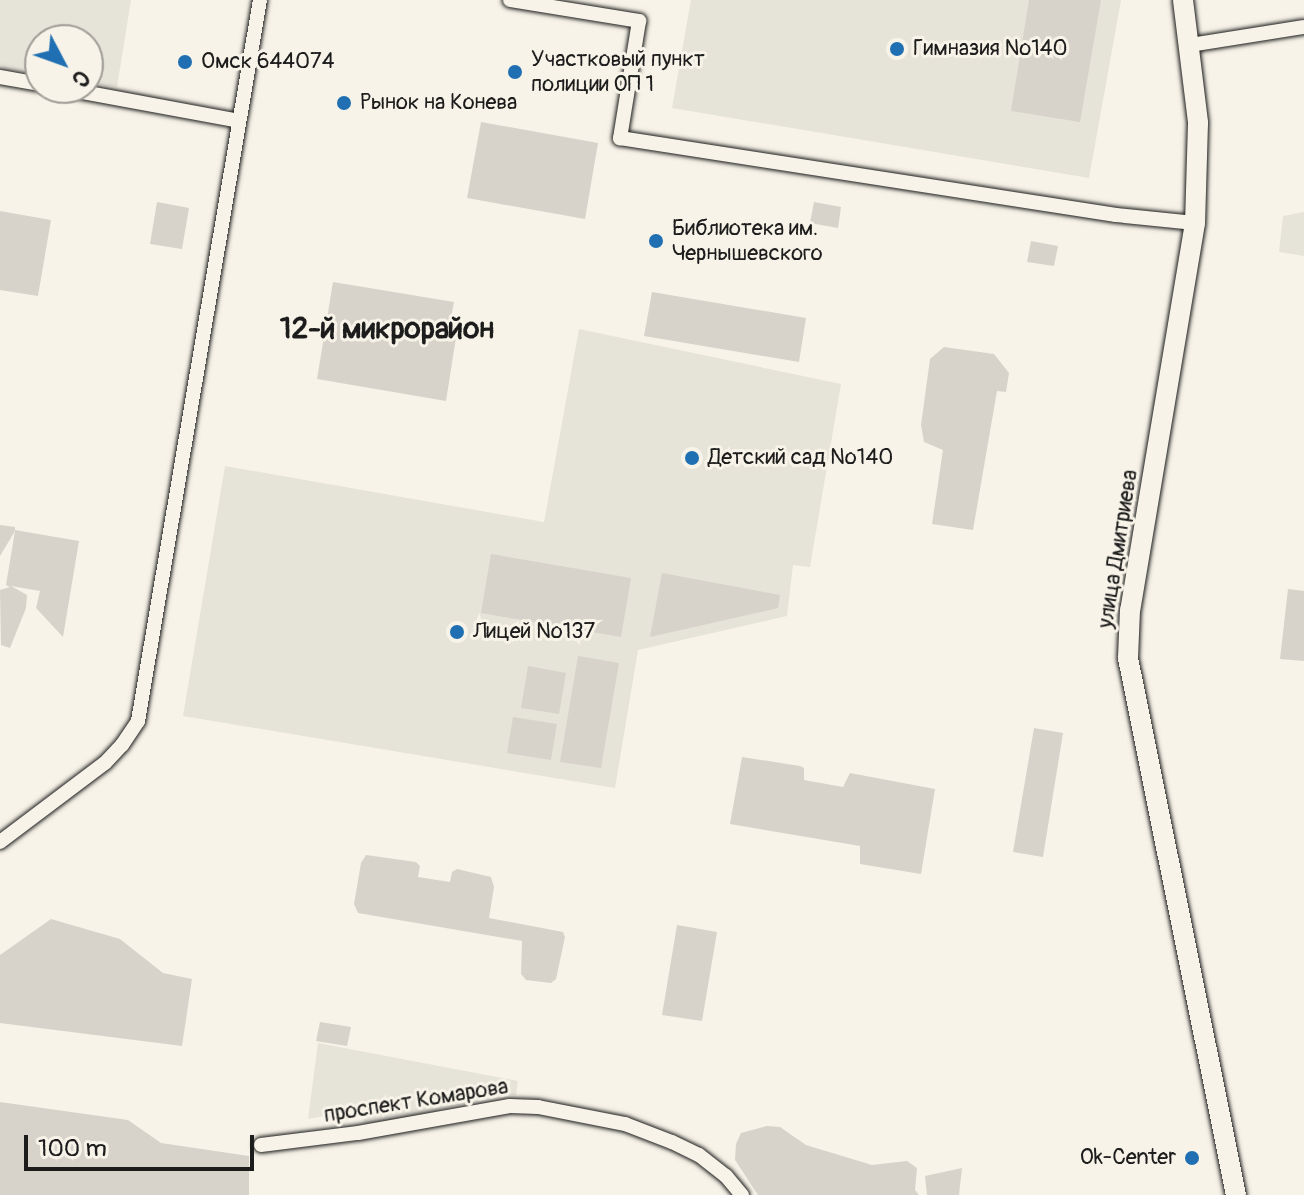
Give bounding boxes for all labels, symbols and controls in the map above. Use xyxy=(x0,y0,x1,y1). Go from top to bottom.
north arrow xyxy=(24,24,104,104)
place label: Гимназия №140 xyxy=(913,36,1068,62)
marker: Гимназия №140 xyxy=(888,40,906,58)
place label: Участковый пункт полиции ОП 1 xyxy=(531,46,705,98)
place label: Омск 644074 xyxy=(201,49,335,75)
marker: Омск 644074 xyxy=(176,53,194,71)
marker: Участковый пункт полиции ОП 1 xyxy=(506,63,524,81)
text: С xyxy=(66,64,96,93)
place label: Рынок на Конева xyxy=(360,90,517,116)
marker: Рынок на Конева xyxy=(335,94,353,112)
place label: Библиотека им. Чернышевского xyxy=(672,215,822,266)
marker: Библиотека им. Чернышевского xyxy=(647,232,665,250)
district label: 12-й микрорайон xyxy=(280,311,494,347)
place label: Детский сад №140 xyxy=(708,445,893,471)
marker: Детский сад №140 xyxy=(683,449,701,467)
street label: улица Дмитриева xyxy=(1092,468,1144,630)
place label: Лицей №137 xyxy=(473,619,595,645)
marker: Лицей №137 xyxy=(448,623,466,641)
street label: проспект Комарова xyxy=(322,1073,510,1129)
scale bar xyxy=(28,1119,258,1169)
text: 100 m xyxy=(38,1134,107,1163)
place label: Ok-Center xyxy=(1080,1145,1176,1171)
marker: Ok-Center xyxy=(1183,1149,1201,1167)

